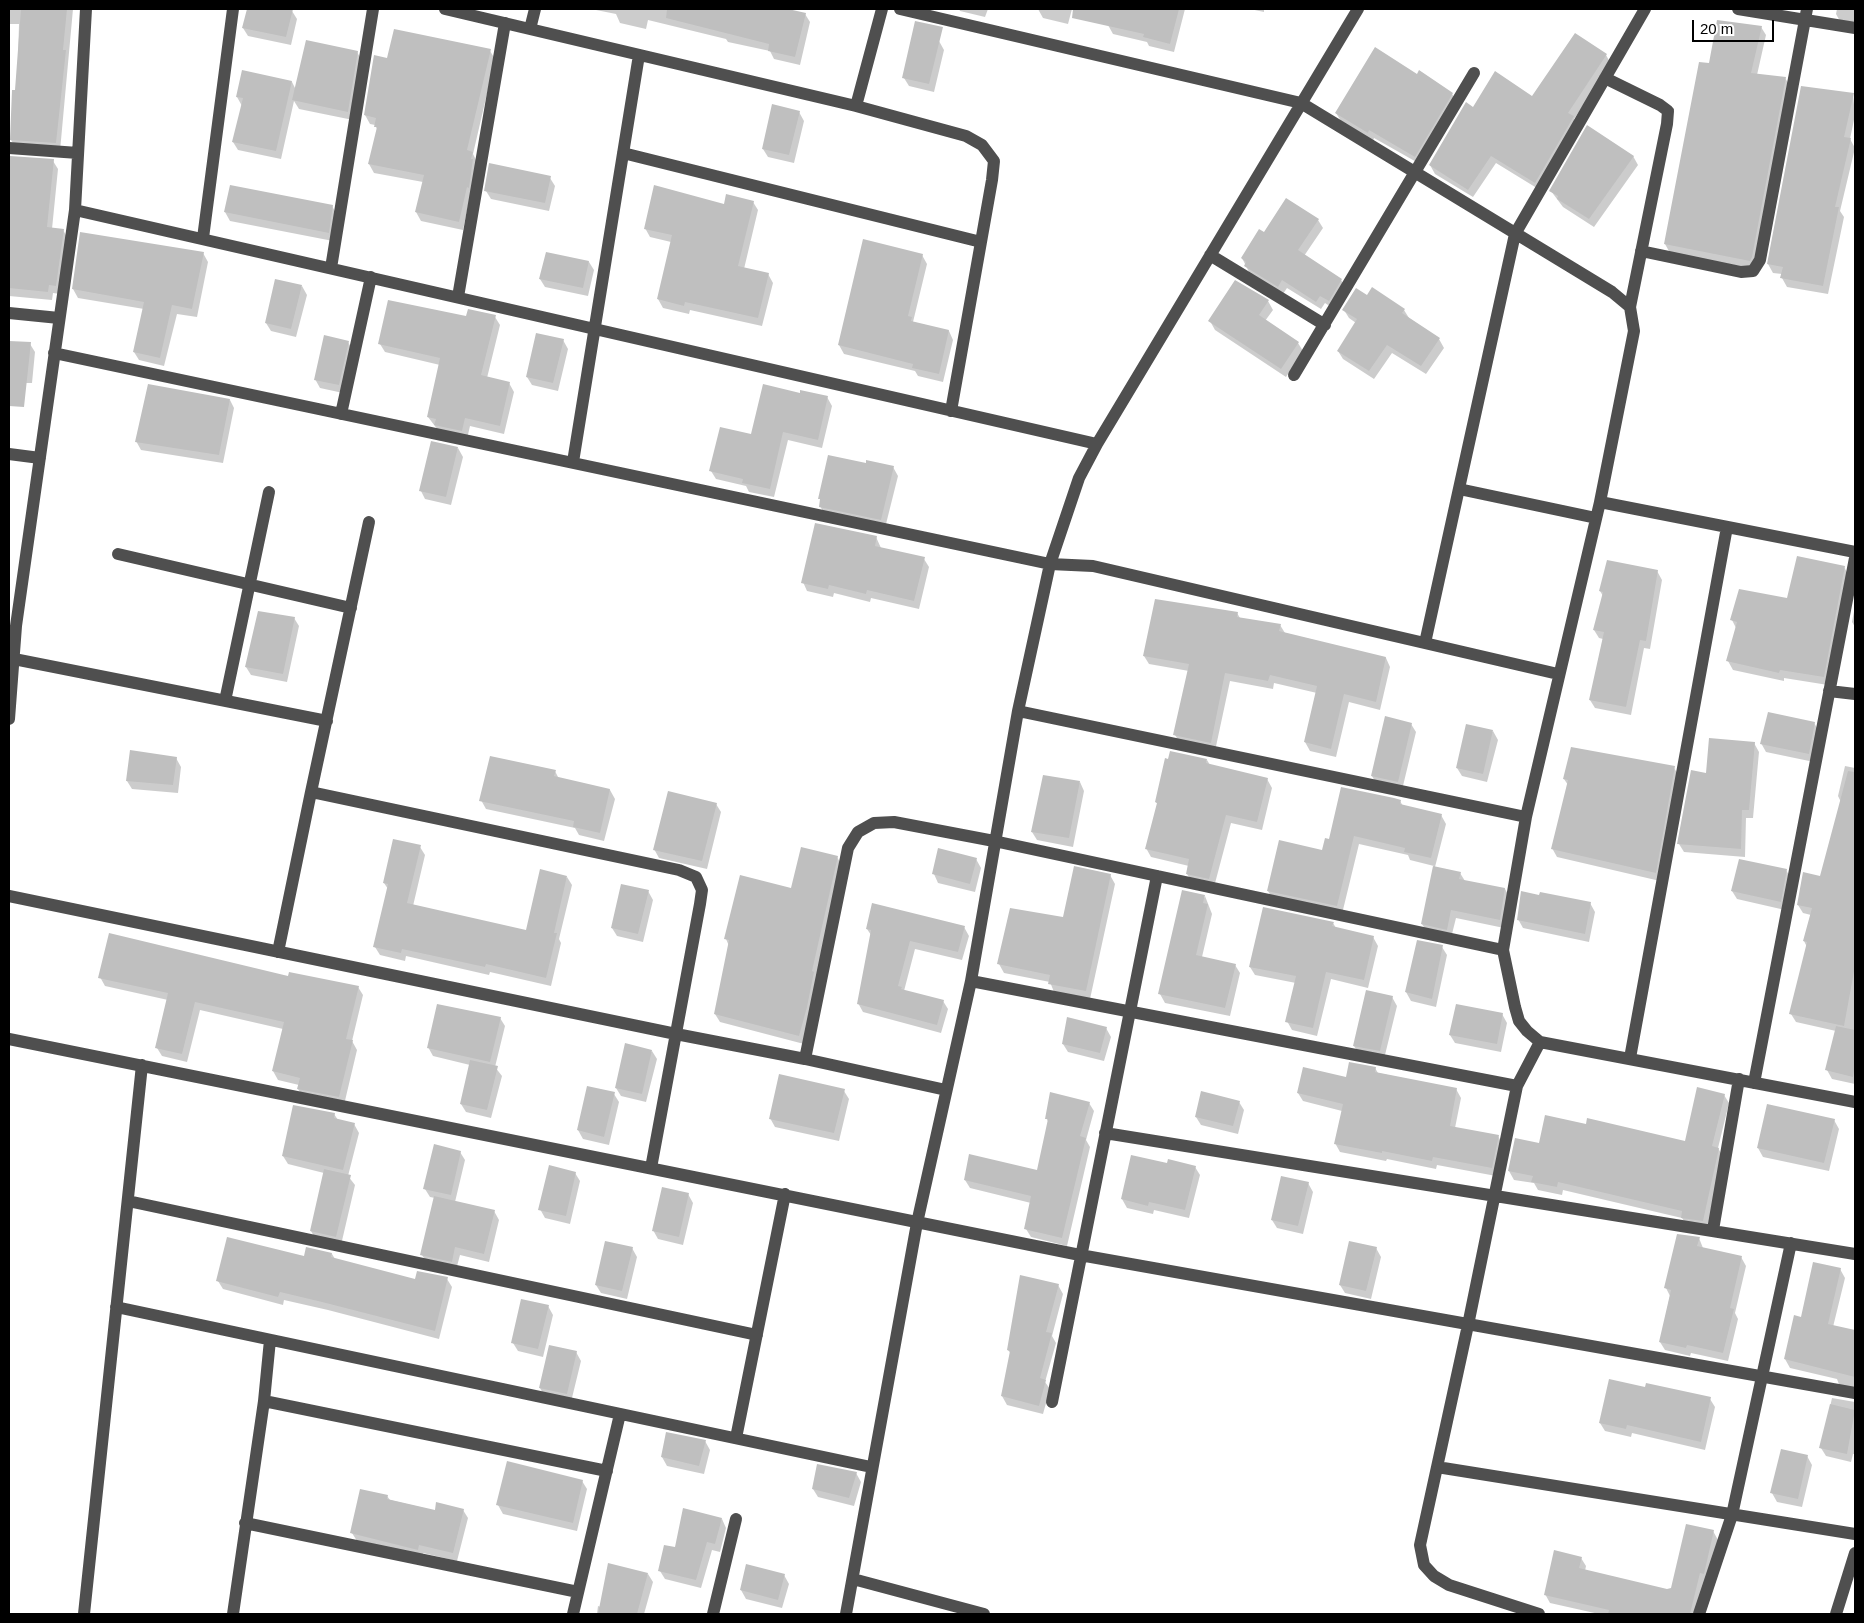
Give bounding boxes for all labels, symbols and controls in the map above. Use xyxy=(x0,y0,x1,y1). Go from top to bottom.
scale bar xyxy=(1694,10,1776,42)
text: 20 m xyxy=(1700,20,1733,37)

